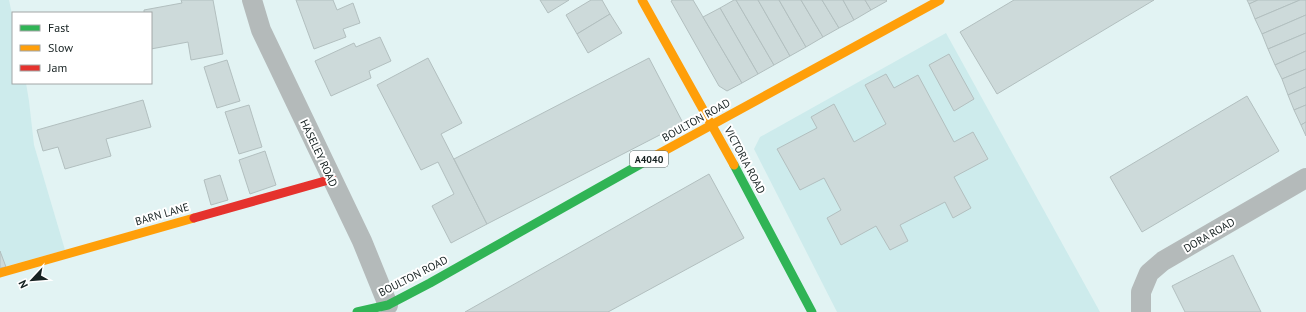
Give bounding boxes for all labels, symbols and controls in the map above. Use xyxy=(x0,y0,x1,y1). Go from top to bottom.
legend xyxy=(12,12,152,84)
text: Fast xyxy=(48,20,69,35)
text: Slow xyxy=(48,40,73,55)
text: Jam xyxy=(47,60,67,75)
street label: BOULTON ROAD xyxy=(659,95,733,145)
street label: HASELEY ROAD xyxy=(297,117,341,189)
street label: VICTORIA ROAD xyxy=(721,123,769,196)
road number: A4040 xyxy=(630,151,668,167)
street label: BARN LANE xyxy=(134,200,191,228)
street label: DORA ROAD xyxy=(1181,215,1237,255)
street label: BOULTON ROAD xyxy=(376,253,450,299)
north arrow xyxy=(12,260,52,300)
text: N xyxy=(15,278,31,291)

